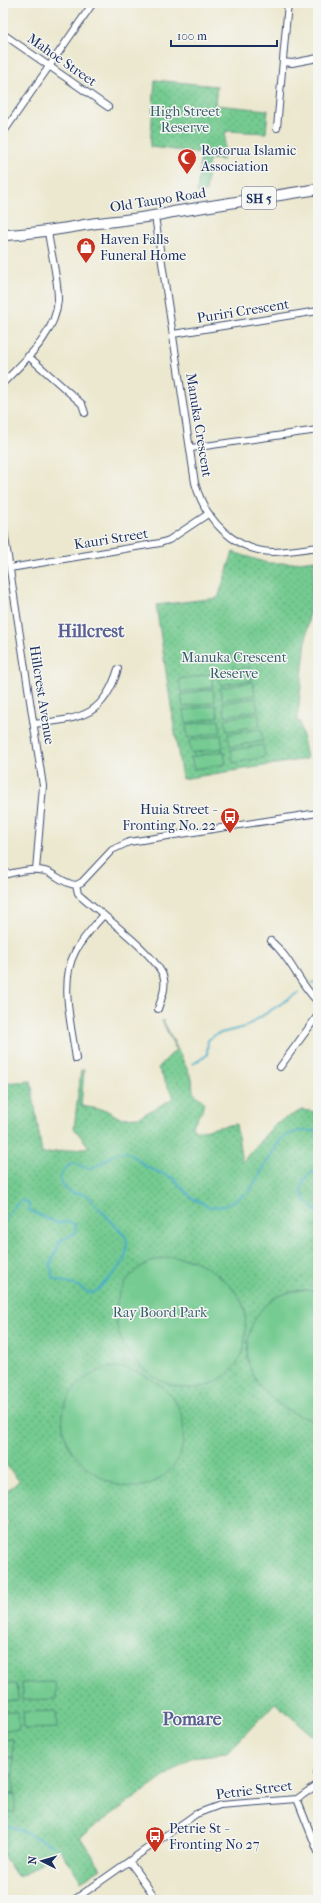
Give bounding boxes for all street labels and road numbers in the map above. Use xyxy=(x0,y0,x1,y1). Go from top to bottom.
street label: Mahoe Street xyxy=(24,30,100,90)
street label: Old Taupo Road xyxy=(109,184,208,216)
road number: SH 5 xyxy=(242,187,276,209)
street label: Puriri Crescent xyxy=(196,295,290,327)
street label: Manuka Crescent xyxy=(182,372,216,478)
street label: Kauri Street xyxy=(73,525,149,553)
street label: Hillcrest Avenue xyxy=(26,644,58,746)
street label: Petrie Street xyxy=(215,1777,293,1803)

